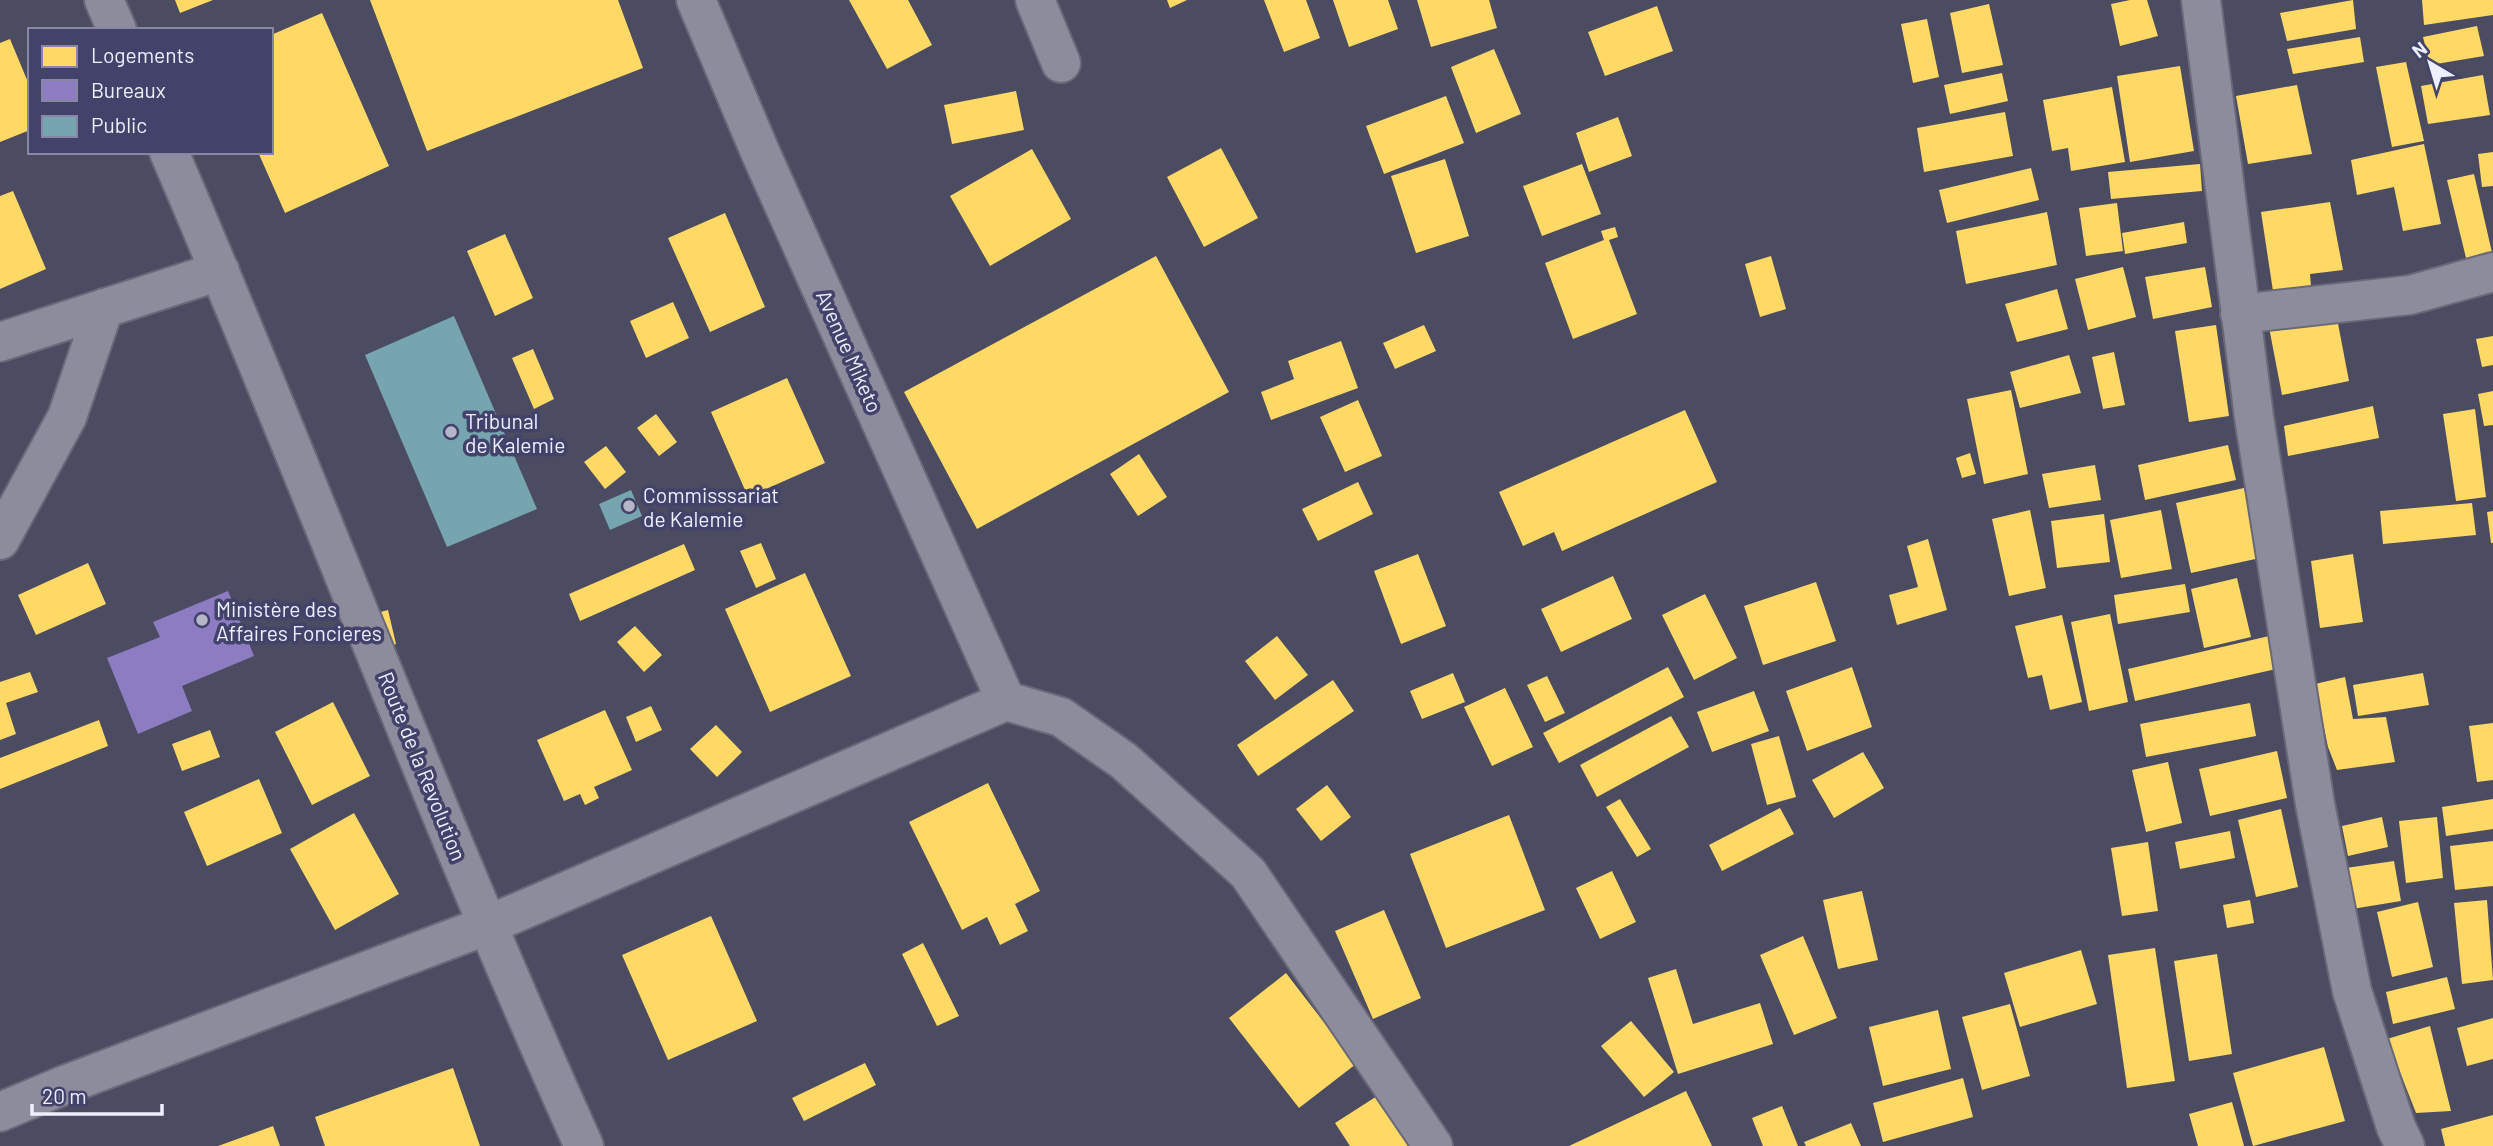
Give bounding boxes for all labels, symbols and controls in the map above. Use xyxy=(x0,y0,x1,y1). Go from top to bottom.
legend xyxy=(28,28,273,154)
north arrow xyxy=(2395,28,2465,98)
text: N xyxy=(2407,36,2431,62)
text: Logements xyxy=(91,42,194,67)
text: Bureaux xyxy=(91,77,166,102)
text: Public xyxy=(91,112,147,137)
street label: Avenue Miketo xyxy=(812,286,888,416)
place label: Tribunal de Kalemie xyxy=(465,408,565,457)
marker: Tribunal de Kalemie xyxy=(443,424,459,440)
place label: Commisssariat de Kalemie xyxy=(643,482,779,531)
marker: Commisssariat de Kalemie xyxy=(621,498,637,514)
place label: Ministère des Affaires Foncieres xyxy=(216,596,382,645)
marker: Ministère des Affaires Foncieres xyxy=(194,612,210,628)
street label: Route de la Revolution xyxy=(374,668,472,864)
scale bar xyxy=(32,1072,161,1116)
text: 20 m xyxy=(42,1083,87,1108)

